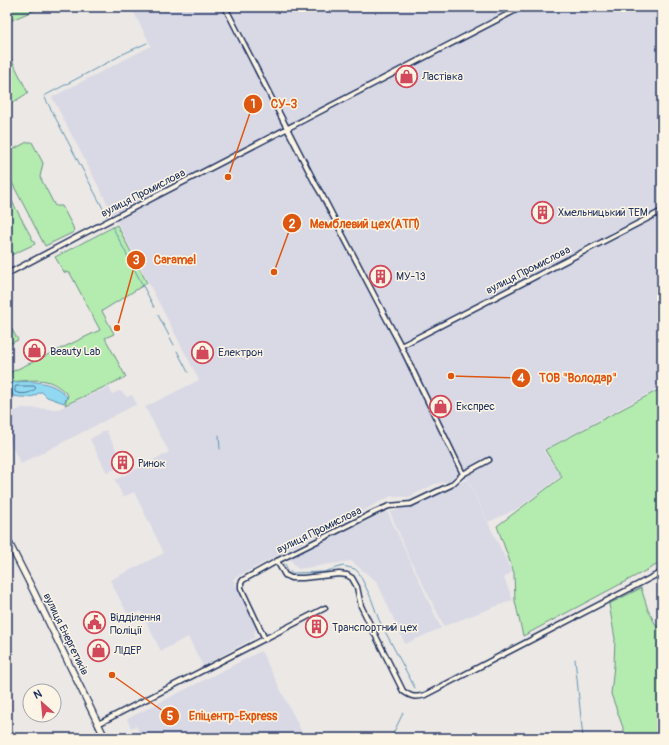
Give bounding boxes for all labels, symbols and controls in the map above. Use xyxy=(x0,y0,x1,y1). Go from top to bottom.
shop icon: Ластівка xyxy=(393,63,419,89)
place label: Ластівка xyxy=(421,70,463,83)
callout: СУ-3 xyxy=(243,92,305,116)
text: 1 xyxy=(251,97,255,112)
text: СУ-3 xyxy=(271,97,298,112)
street label: вулиця Промислова xyxy=(99,166,187,220)
building icon: Хмельницький ТЕМ xyxy=(529,199,555,225)
place label: Хмельницький ТЕМ xyxy=(558,206,648,219)
callout: Мемблевий цех(АТП) xyxy=(282,211,428,235)
text: 2 xyxy=(289,217,296,232)
text: Мемблевий цех(АТП) xyxy=(310,217,420,232)
street label: вулиця Промислова xyxy=(484,243,572,297)
callout: Caramel xyxy=(126,248,204,272)
text: 3 xyxy=(133,253,140,268)
text: Caramel xyxy=(154,253,196,268)
building icon: МУ-13 xyxy=(368,263,394,289)
place label: МУ-13 xyxy=(396,270,426,283)
shop icon: Beauty Lab xyxy=(21,338,47,364)
shop icon: Електрон xyxy=(189,339,215,365)
place label: Beauty Lab xyxy=(50,345,100,358)
place label: Електрон xyxy=(218,346,263,359)
callout: ТОВ "Володар" xyxy=(511,366,625,390)
text: 4 xyxy=(517,371,525,386)
text: ТОВ "Володар" xyxy=(538,371,617,386)
shop icon: Експрес xyxy=(427,393,453,419)
place label: Експрес xyxy=(456,400,495,413)
building icon: Ринок xyxy=(109,450,135,476)
place label: Ринок xyxy=(138,457,166,470)
street label: вулиця Промислова xyxy=(274,504,364,556)
street label: вулиця Енергетиків xyxy=(40,591,92,677)
public building icon: Відділення Поліції xyxy=(82,610,108,636)
place label: Відділення Поліції xyxy=(110,611,161,637)
building icon: Транспортний цех xyxy=(304,614,330,640)
place label: Транспортний цех xyxy=(332,621,418,634)
shop icon: ЛІДЕР xyxy=(86,637,112,663)
place label: ЛІДЕР xyxy=(113,644,142,657)
north arrow xyxy=(22,683,62,723)
text: N xyxy=(31,687,44,702)
callout: Епіцентр-Express xyxy=(160,704,285,728)
text: 5 xyxy=(167,709,174,724)
text: Епіцентр-Express xyxy=(189,709,278,724)

